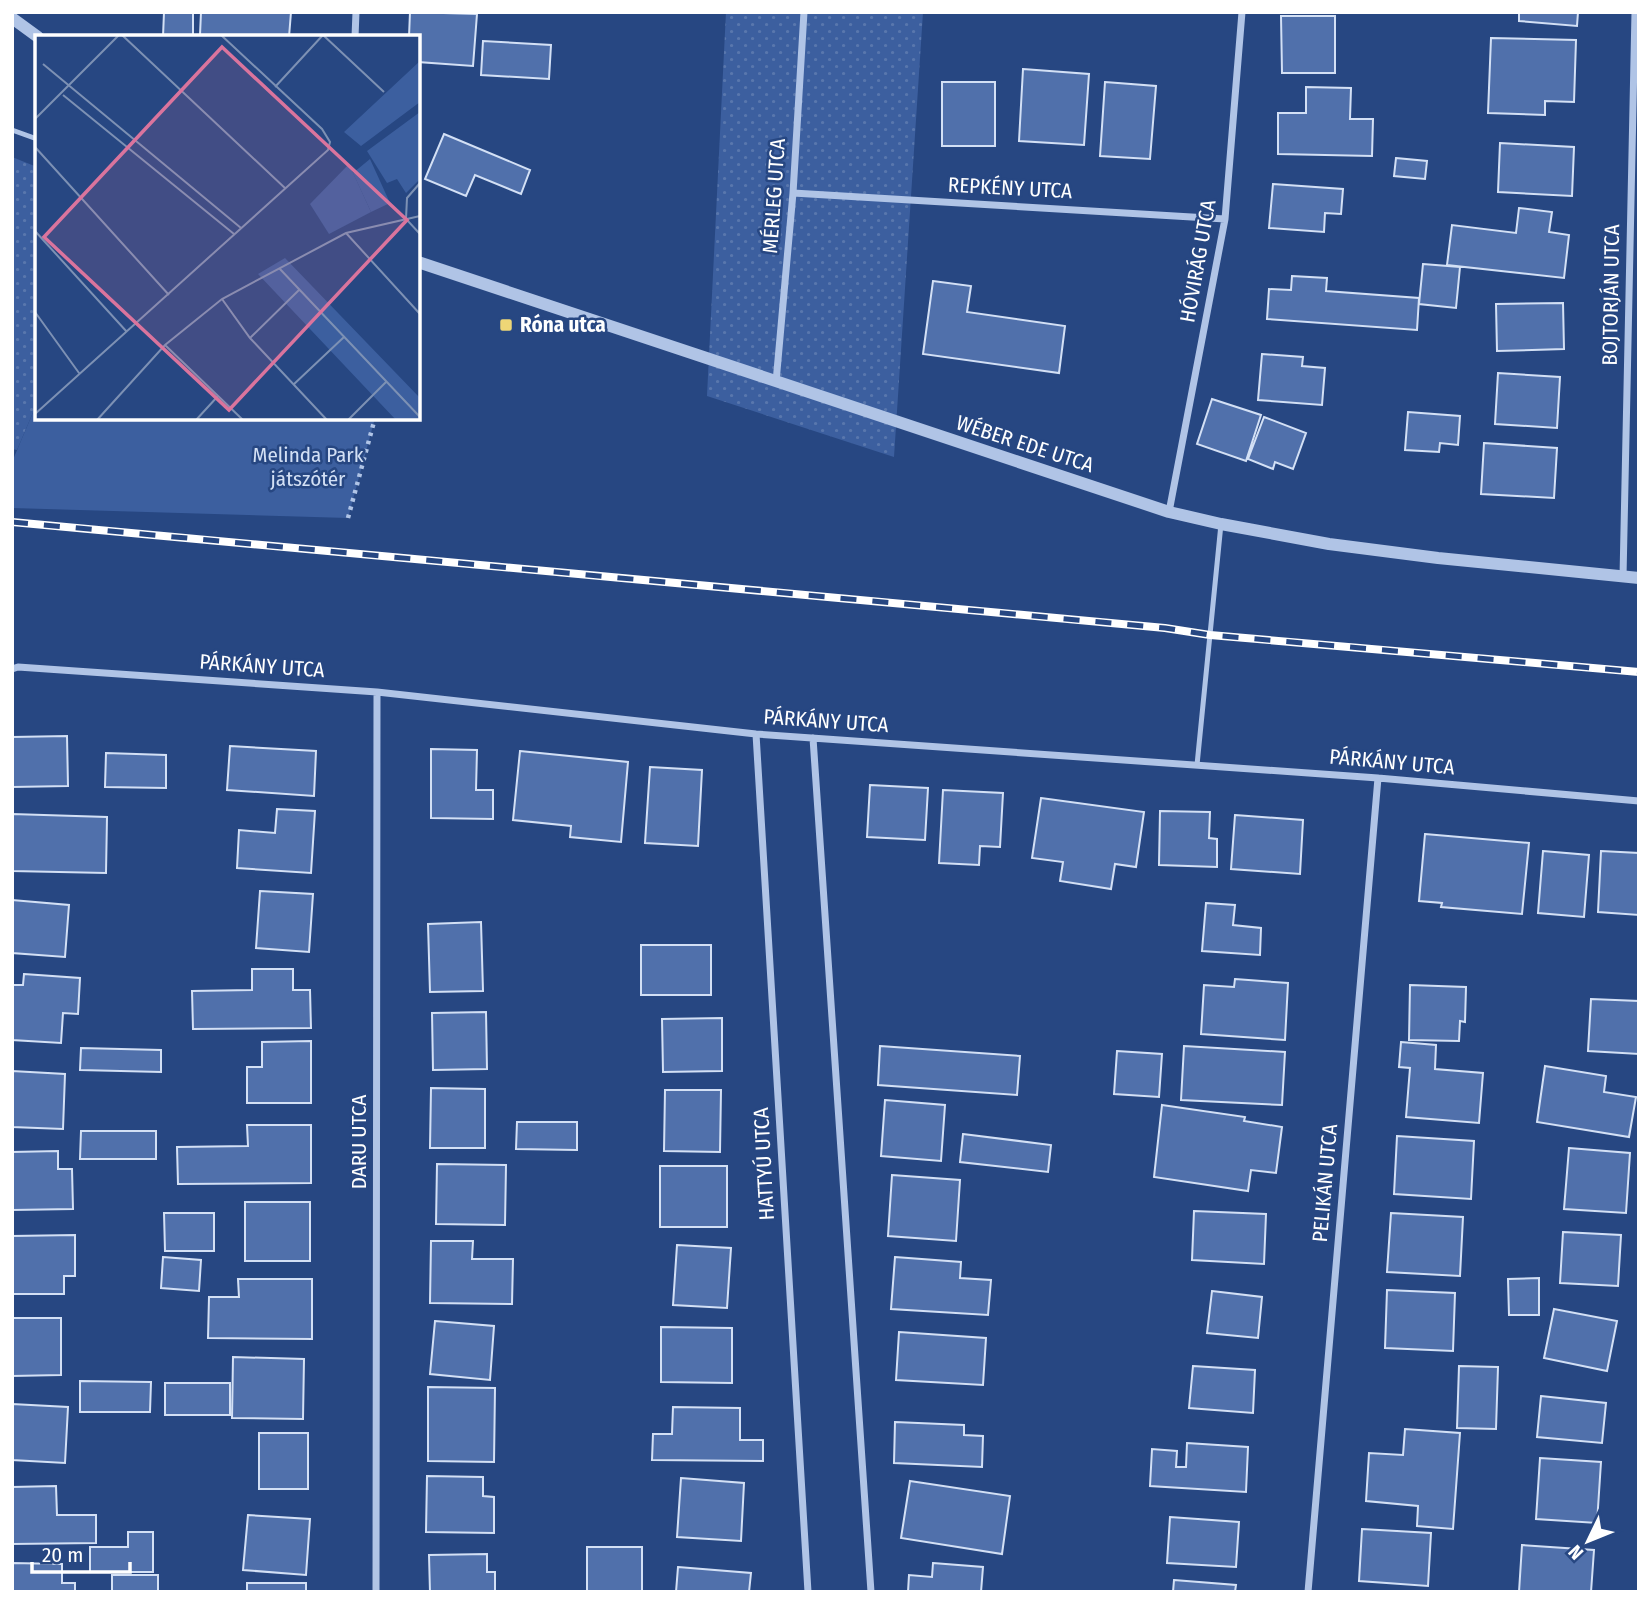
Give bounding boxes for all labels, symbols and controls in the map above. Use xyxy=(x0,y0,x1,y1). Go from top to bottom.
inset map xyxy=(35,35,420,420)
street label: MÉRLEG UTCA xyxy=(757,138,791,254)
street label: REPKÉNY UTCA xyxy=(947,172,1073,204)
street label: HÓVIRÁG UTCA xyxy=(1174,198,1222,324)
street label: BOJTORJÁN UTCA xyxy=(1597,224,1625,366)
place label: Róna utca xyxy=(520,312,606,338)
marker: Róna utca xyxy=(498,317,514,333)
street label: WÉBER EDE UTCA xyxy=(953,410,1097,478)
park label: Melinda Park játszótér xyxy=(253,442,364,492)
street label: PÁRKÁNY UTCA xyxy=(198,649,326,683)
street label: PÁRKÁNY UTCA xyxy=(762,704,890,738)
street label: PÁRKÁNY UTCA xyxy=(1328,744,1456,780)
street label: DARU UTCA xyxy=(346,1095,372,1189)
street label: HATTYÚ UTCA xyxy=(748,1107,780,1221)
street label: PELIKÁN UTCA xyxy=(1307,1123,1343,1243)
north arrow xyxy=(1553,1506,1623,1576)
scale bar xyxy=(32,1530,130,1574)
text: N xyxy=(1564,1540,1588,1564)
text: 20 m xyxy=(42,1542,83,1568)

